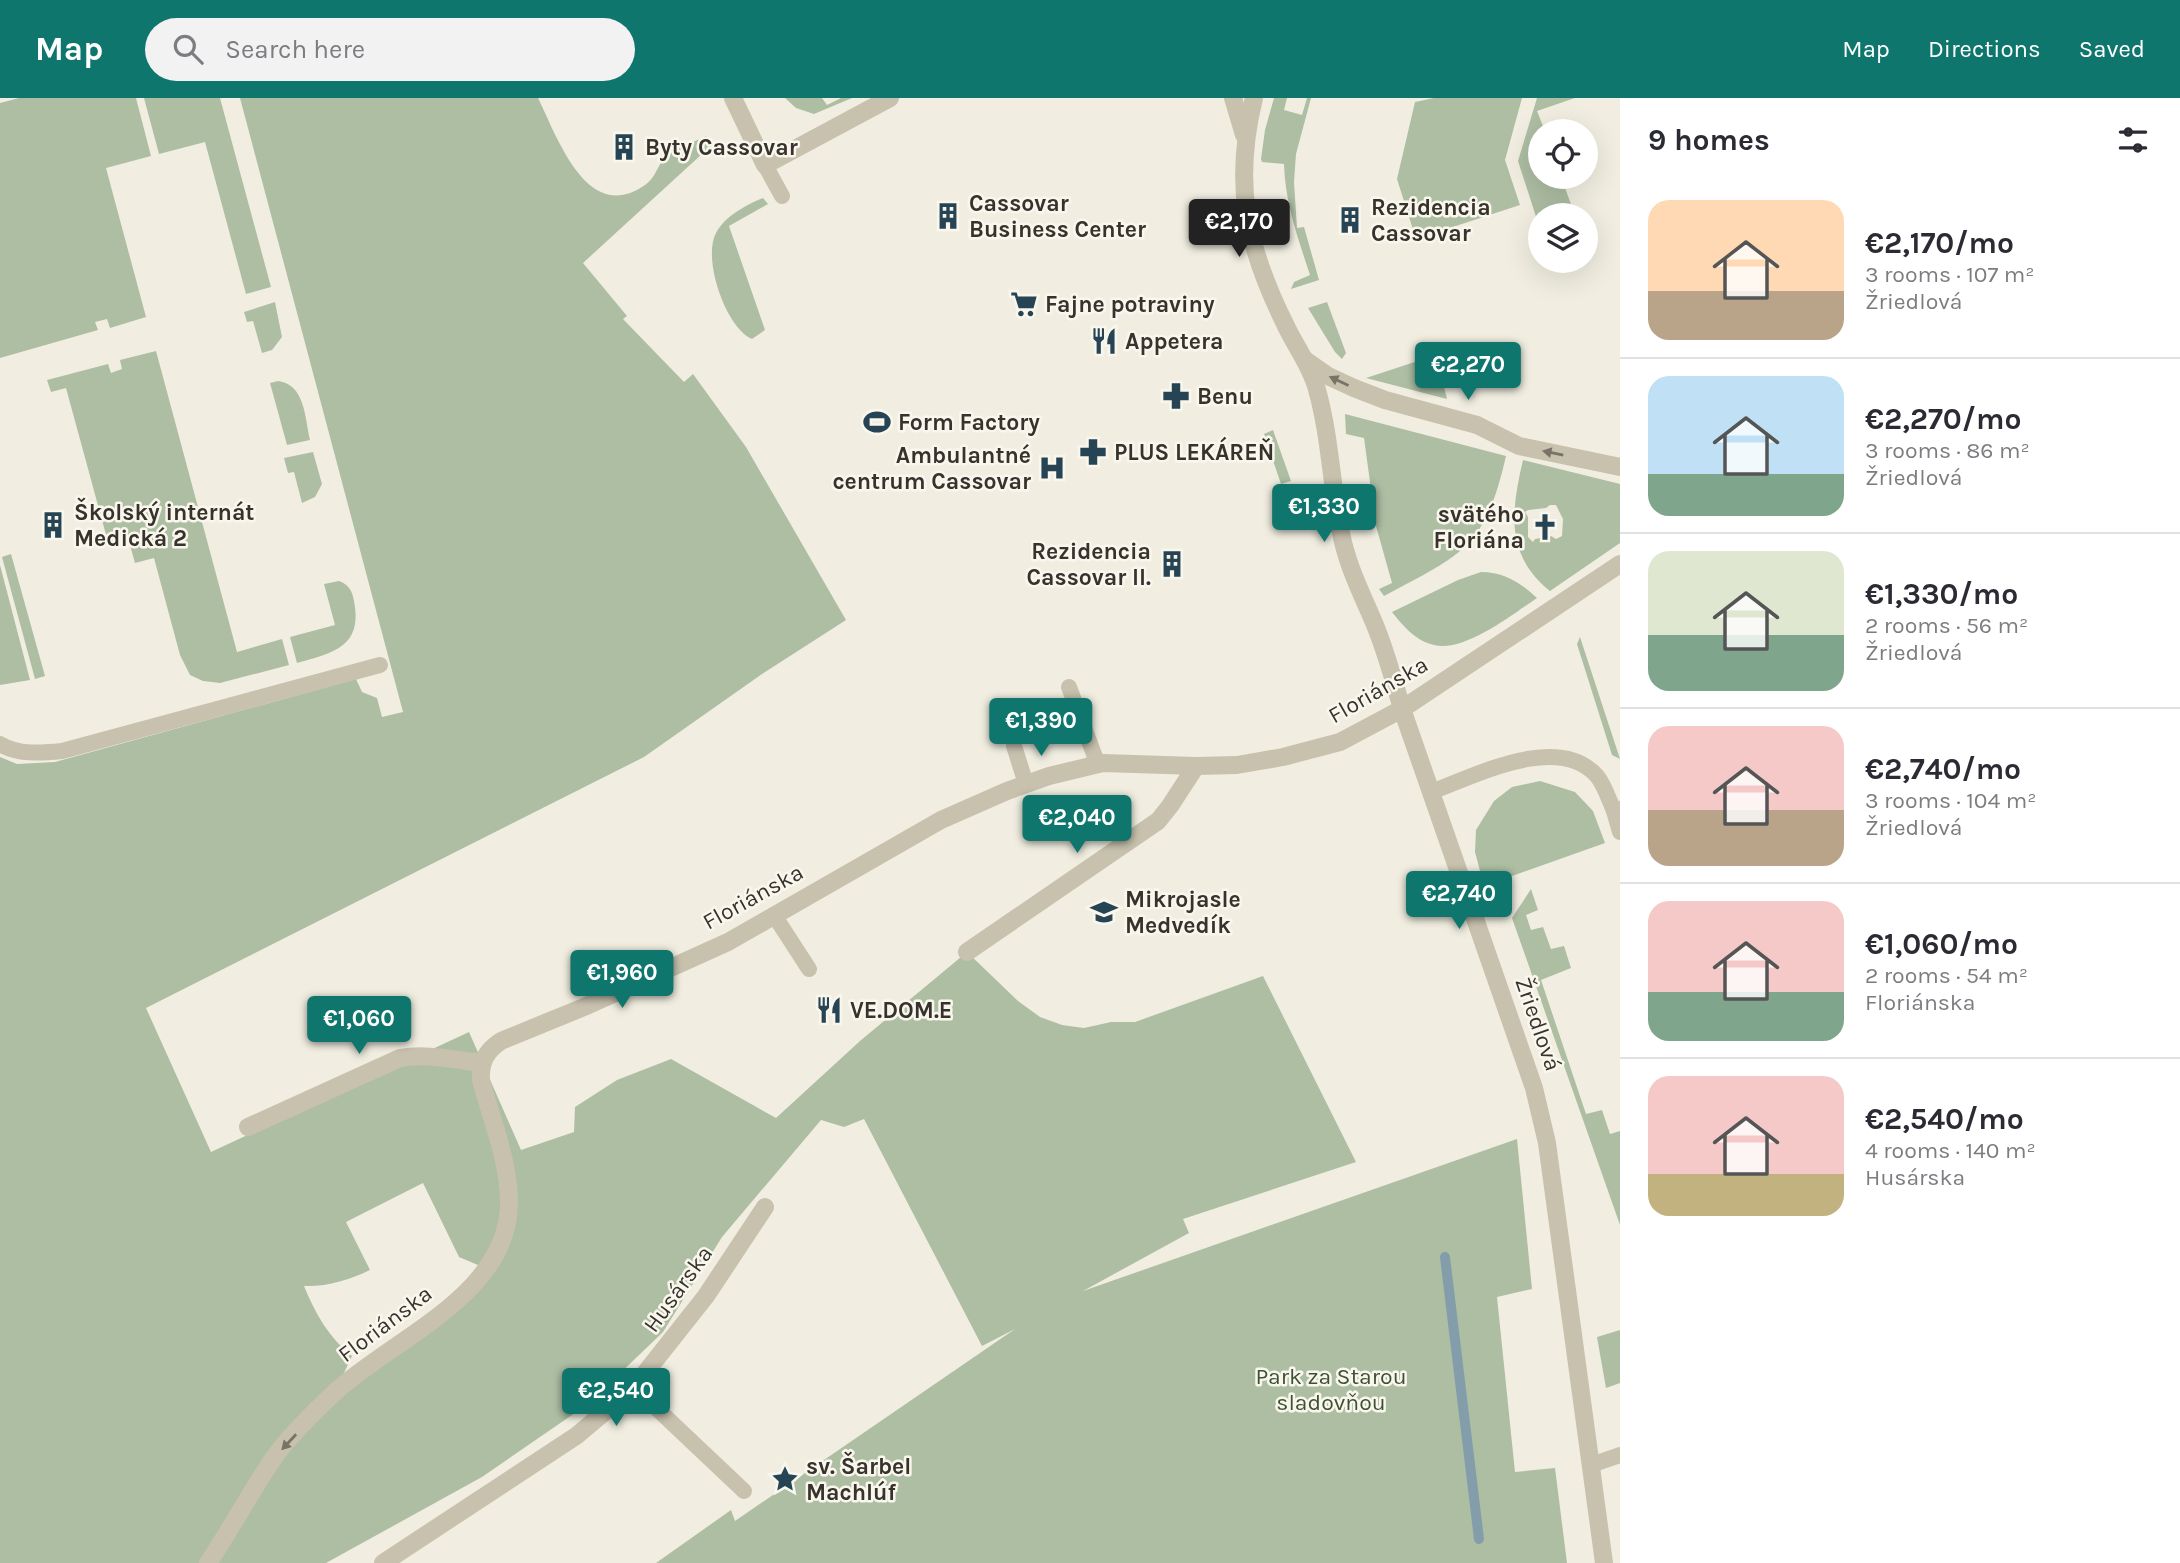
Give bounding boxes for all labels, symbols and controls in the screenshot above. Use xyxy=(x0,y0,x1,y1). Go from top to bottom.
search box xyxy=(145,18,635,81)
text: Map xyxy=(35,30,103,68)
icon: search xyxy=(169,30,207,68)
text: Search here xyxy=(225,34,365,65)
text: Map xyxy=(1842,35,1890,63)
text: Directions xyxy=(1928,35,2041,63)
text: Saved xyxy=(2079,35,2145,63)
map controls xyxy=(1528,119,1598,273)
button: locate xyxy=(1528,119,1598,189)
icon: filters xyxy=(2114,121,2152,159)
text: 9 homes xyxy=(1648,122,1770,158)
building icon: Byty Cassovar xyxy=(609,132,639,162)
place label: Byty Cassovar xyxy=(645,134,798,161)
place label: Cassovar Business Center xyxy=(969,190,1146,243)
place label: Rezidencia Cassovar xyxy=(1371,194,1491,247)
pin: €2,170 xyxy=(1182,200,1296,259)
building icon: Cassovar Business Center xyxy=(933,201,963,231)
button: layers xyxy=(1528,203,1598,273)
building icon: Rezidencia Cassovar xyxy=(1335,205,1365,235)
text: €2,170 xyxy=(1205,208,1273,235)
text: €2,170/mo xyxy=(1865,225,2014,261)
icon: home xyxy=(1704,228,1788,312)
text: 3 rooms · 107 m² xyxy=(1865,261,2034,288)
text: Žriedlová xyxy=(1865,288,1962,315)
supermarket icon: Fajne potraviny xyxy=(1009,289,1039,319)
place label: Fajne potraviny xyxy=(1045,291,1215,318)
restaurant icon: Appetera xyxy=(1089,326,1119,356)
place label: Appetera xyxy=(1125,328,1223,355)
pin: €2,270 xyxy=(1411,342,1525,402)
text: €2,270 xyxy=(1431,351,1505,378)
one-way arrow xyxy=(1329,375,1349,387)
pharmacy icon: Benu xyxy=(1161,381,1191,411)
place label: Benu xyxy=(1197,383,1253,410)
text: €2,270/mo xyxy=(1865,401,2021,437)
icon: home xyxy=(1704,404,1788,488)
sports icon: Form Factory xyxy=(862,407,892,437)
place label: Form Factory xyxy=(898,409,1040,436)
place label: PLUS LEKÁREŇ xyxy=(1114,436,1274,466)
pharmacy icon: PLUS LEKÁREŇ xyxy=(1078,437,1108,467)
text: 3 rooms · 86 m² xyxy=(1865,437,2030,464)
place label: Ambulantné centrum Cassovar xyxy=(832,442,1031,495)
one-way arrow xyxy=(1542,448,1564,459)
hospital icon: Ambulantné centrum Cassovar xyxy=(1037,453,1067,483)
text: Žriedlová xyxy=(1865,464,1962,491)
pin: €1,330 xyxy=(1267,484,1381,544)
text: €1,330 xyxy=(1288,493,1360,520)
place label: Školský internát Medická 2 xyxy=(74,497,254,552)
place label: svätého Floriána xyxy=(1434,501,1524,554)
building icon: Školský internát Medická 2 xyxy=(38,510,68,540)
church icon: svätého Floriána xyxy=(1530,512,1560,542)
place label: Rezidencia Cassovar II. xyxy=(1027,538,1151,591)
building icon: Rezidencia Cassovar II. xyxy=(1157,549,1187,579)
text: €1,330/mo xyxy=(1865,576,2018,612)
icon: home xyxy=(1704,579,1788,663)
text: 2 rooms · 56 m² xyxy=(1865,612,2028,639)
text: Žriedlová xyxy=(1865,639,1962,666)
street label: Floriánska xyxy=(1323,651,1433,729)
pin: €1,390 xyxy=(984,698,1098,758)
text: €1,390 xyxy=(1005,707,1077,734)
text: €2,740/mo xyxy=(1865,751,2021,787)
icon: home xyxy=(1704,754,1788,838)
text: 3 rooms · 104 m² xyxy=(1865,787,2036,814)
pin: €2,040 xyxy=(1020,796,1134,855)
text: €2,040 xyxy=(1038,804,1116,831)
text: Žriedlová xyxy=(1865,814,1962,841)
street label: Floriánska xyxy=(698,858,808,936)
pin: €2,740 xyxy=(1402,872,1516,931)
text: €2,740 xyxy=(1422,880,1496,907)
place label: Mikrojasle Medvedík xyxy=(1125,886,1241,939)
school or university icon: Mikrojasle Medvedík xyxy=(1089,897,1119,927)
text: €1,060/mo xyxy=(1865,926,2018,962)
icon: home xyxy=(1704,929,1788,1013)
pin: €1,960 xyxy=(565,950,679,1010)
text: €1,960 xyxy=(586,959,658,986)
text: 2 rooms · 54 m² xyxy=(1865,962,2028,989)
street label: Žriedlová xyxy=(1509,974,1567,1074)
text: Floriánska xyxy=(1865,989,1975,1016)
restaurant icon: VE.DOM.E xyxy=(814,995,844,1025)
pin: €1,060 xyxy=(302,996,416,1056)
place label: VE.DOM.E xyxy=(850,997,952,1024)
text: €1,060 xyxy=(323,1005,395,1032)
text: €2,540/mo xyxy=(1865,1101,2024,1137)
icon: home xyxy=(1704,1104,1788,1188)
text: 4 rooms · 140 m² xyxy=(1865,1137,2036,1164)
text: Husárska xyxy=(1865,1164,1965,1191)
street label: Husárska xyxy=(638,1241,718,1337)
street label: Floriánska xyxy=(333,1280,437,1368)
park label: Park za Starou sladovňou xyxy=(1255,1363,1407,1416)
pin: €2,540 xyxy=(559,1368,673,1428)
text: €2,540 xyxy=(578,1377,654,1404)
one-way arrow xyxy=(281,1433,297,1450)
place label: sv. Šarbel Machlúf xyxy=(806,1451,911,1506)
place icon: sv. Šarbel Machlúf xyxy=(770,1464,800,1494)

